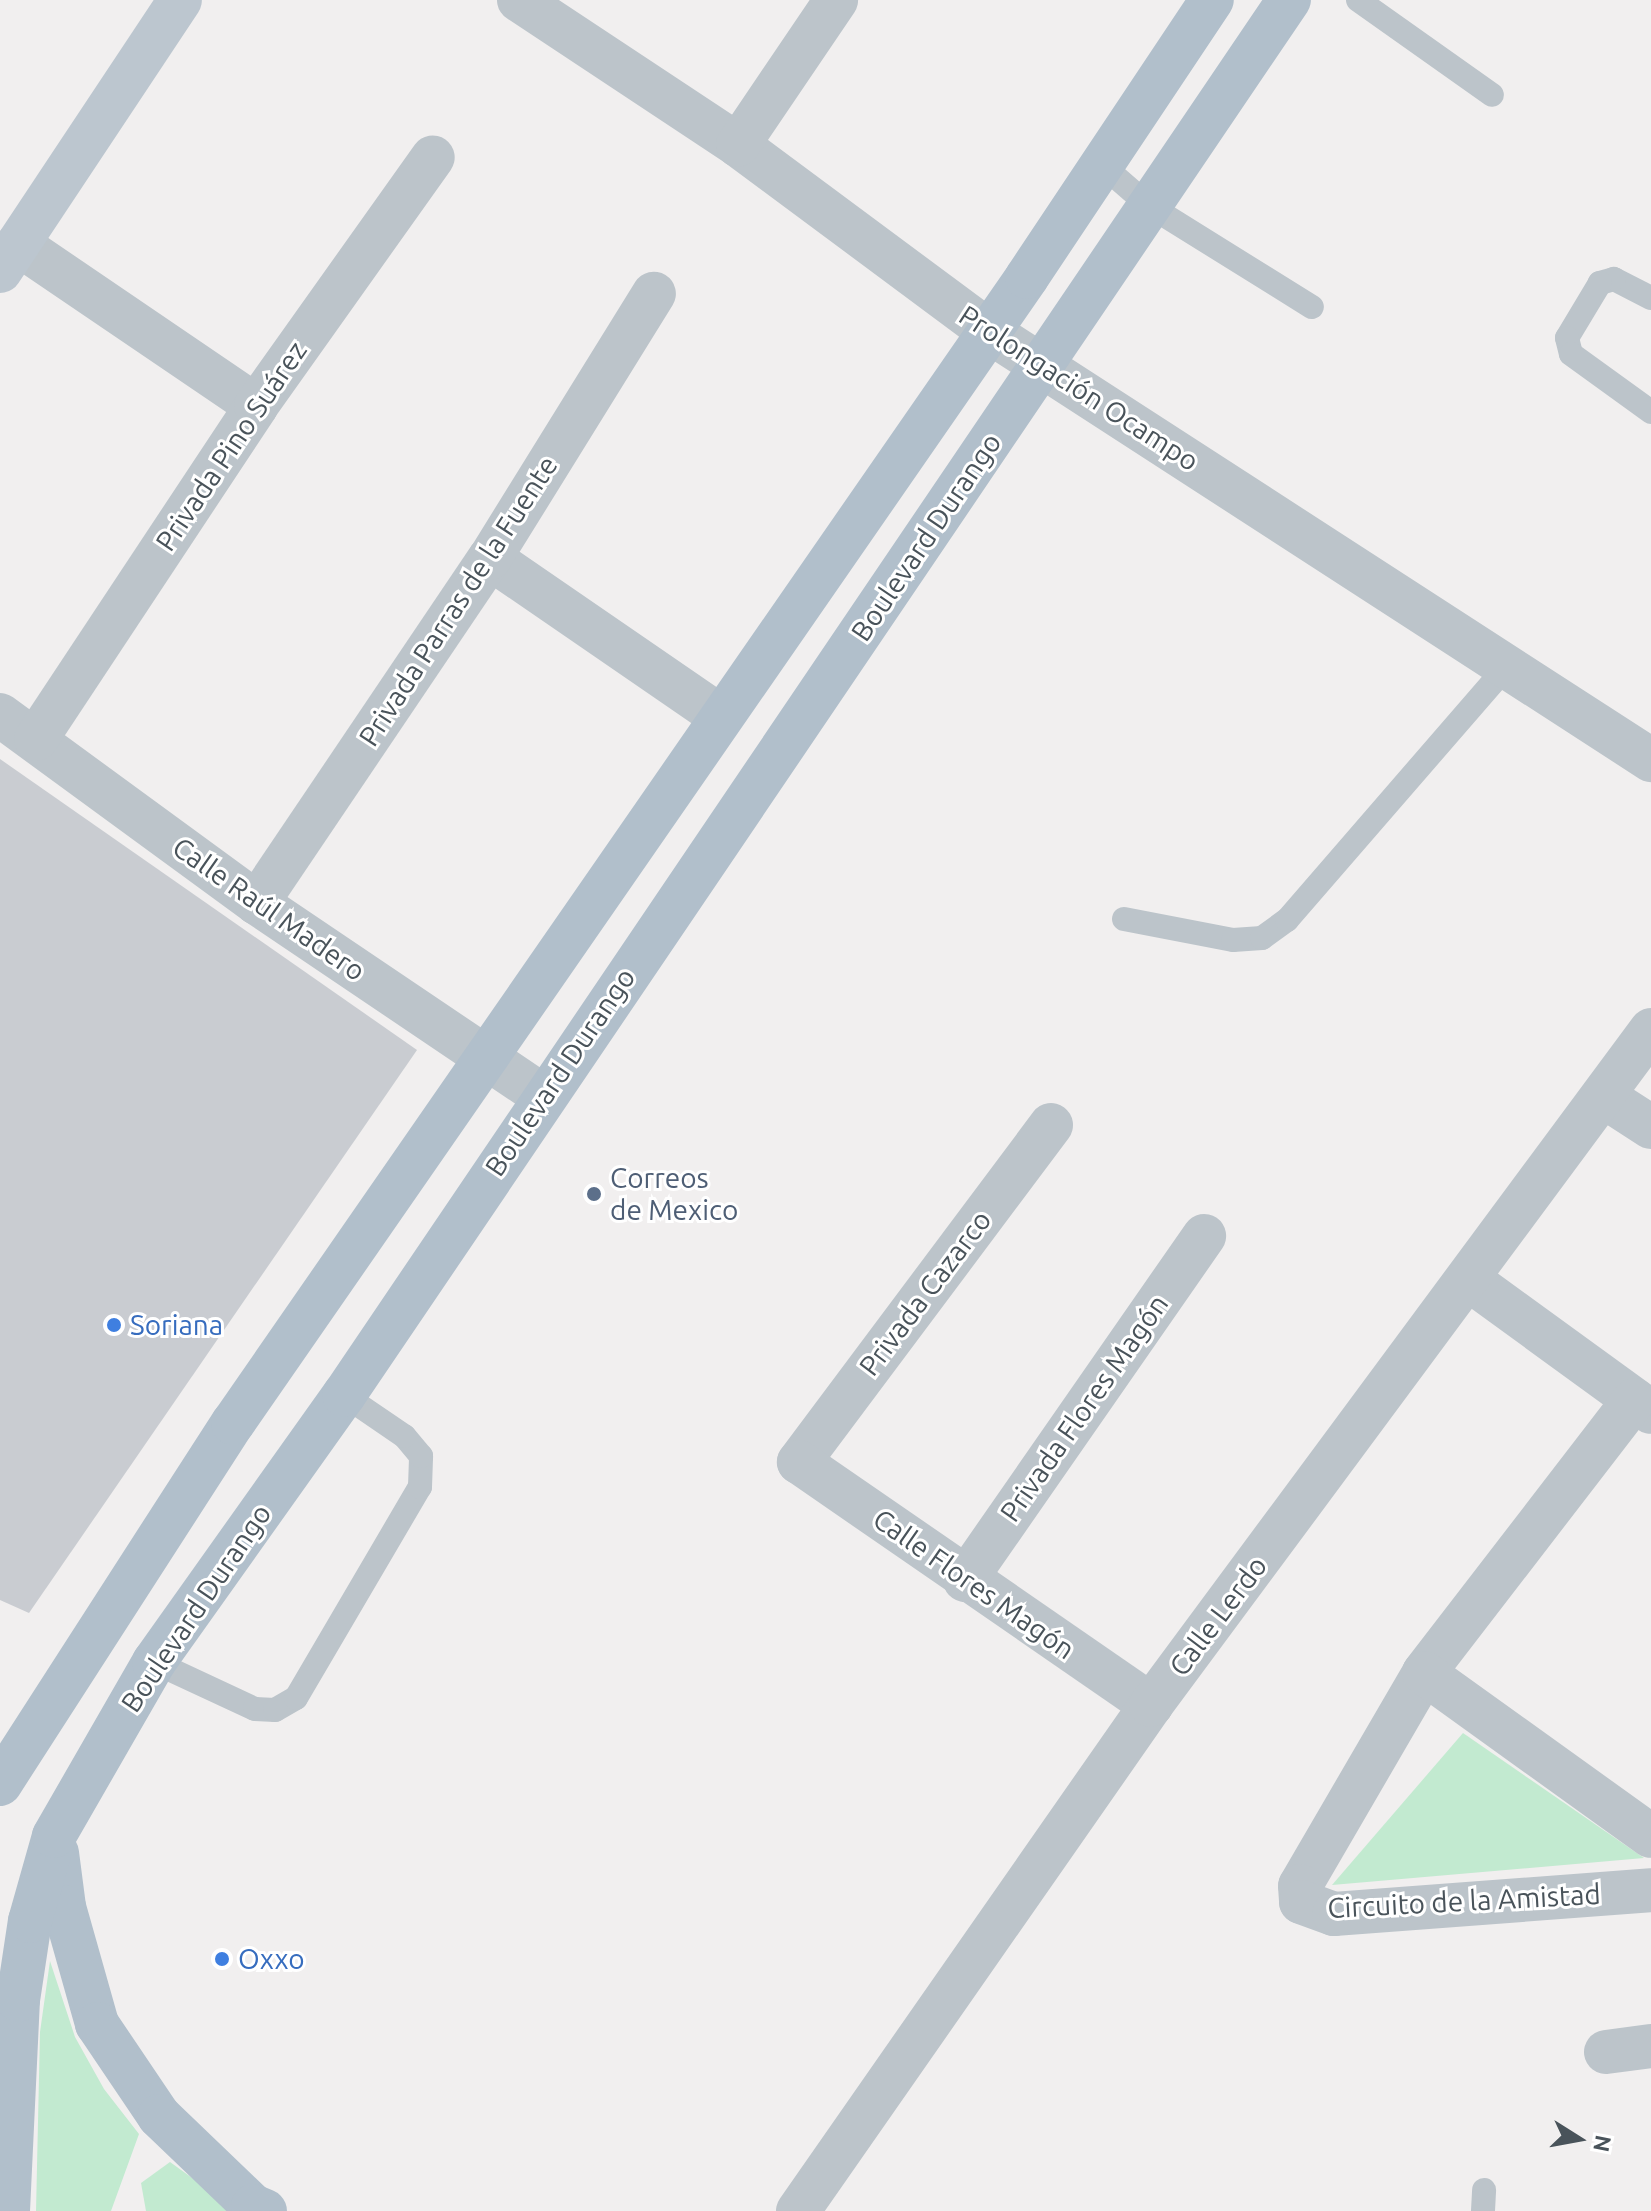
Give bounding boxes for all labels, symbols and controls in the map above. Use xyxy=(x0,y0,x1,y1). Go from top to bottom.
street label: Prolongación Ocampo xyxy=(953,298,1205,478)
street label: Privada Pino Suárez xyxy=(148,335,314,557)
street label: Boulevard Durango xyxy=(844,427,1008,647)
street label: Privada Parras de la Fuente xyxy=(352,450,564,752)
street label: Calle Raúl Madero xyxy=(166,830,372,988)
street label: Boulevard Durango xyxy=(478,962,642,1182)
place label: Correos de Mexico xyxy=(610,1161,738,1227)
marker: Correos de Mexico xyxy=(585,1185,603,1203)
street label: Privada Cazarco xyxy=(852,1204,998,1382)
street label: Privada Flores Magón xyxy=(993,1288,1175,1528)
place label: Soriana xyxy=(130,1308,223,1342)
marker: Soriana xyxy=(105,1316,123,1334)
street label: Boulevard Durango xyxy=(114,1498,278,1718)
street label: Calle Flores Magón xyxy=(867,1502,1081,1666)
street label: Calle Lerdo xyxy=(1162,1550,1274,1682)
street label: Circuito de la Amistad xyxy=(1327,1877,1601,1925)
place label: Oxxo xyxy=(238,1942,305,1976)
marker: Oxxo xyxy=(213,1950,231,1968)
north arrow xyxy=(1539,2099,1619,2179)
text: N xyxy=(1589,2133,1617,2154)

